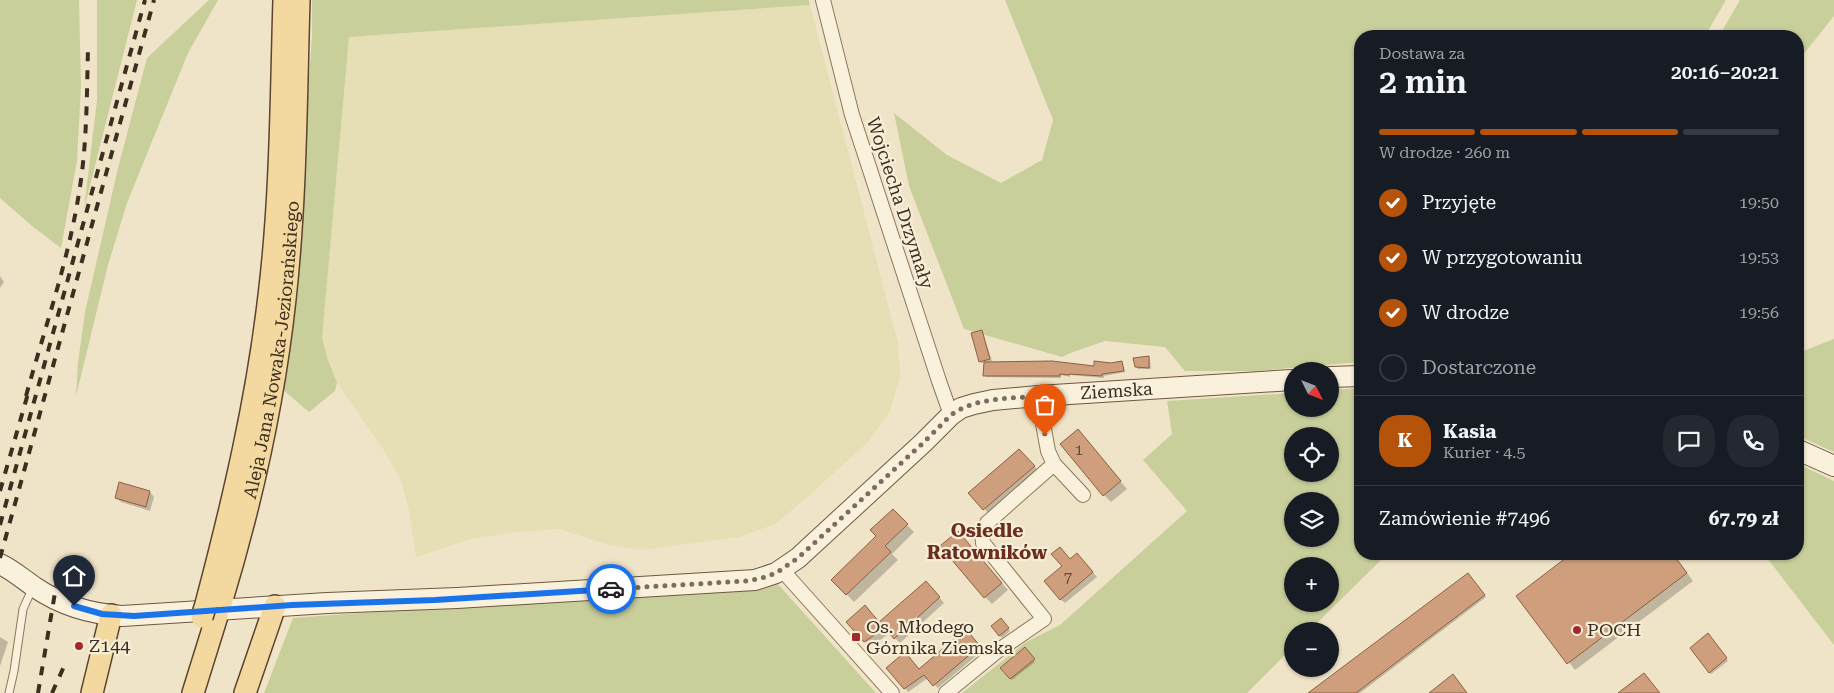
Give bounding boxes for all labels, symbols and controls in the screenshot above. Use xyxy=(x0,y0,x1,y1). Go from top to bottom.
text: Dostawa za xyxy=(1379,44,1465,63)
text: 20:16–20:21 xyxy=(1671,61,1779,84)
text: 2 min xyxy=(1379,63,1467,101)
street label: Wojciecha Drzymały xyxy=(863,114,938,292)
text: W drodze · 260 m xyxy=(1379,143,1510,162)
icon: check xyxy=(1379,189,1407,217)
text: Przyjęte xyxy=(1422,191,1496,214)
text: 19:50 xyxy=(1739,193,1779,212)
street label: Aleja Jana Nowaka-Jeziorańskiego xyxy=(239,200,303,501)
icon: check xyxy=(1379,244,1407,272)
text: W przygotowaniu xyxy=(1422,246,1582,269)
text: 19:53 xyxy=(1739,248,1779,267)
icon: check xyxy=(1379,299,1407,327)
text: W drodze xyxy=(1422,301,1509,324)
text: 19:56 xyxy=(1739,303,1779,322)
text: Dostarczone xyxy=(1422,356,1536,379)
north arrow xyxy=(1284,362,1339,418)
map controls xyxy=(1284,362,1339,677)
street label: Ziemska xyxy=(1080,378,1153,403)
pin xyxy=(1024,384,1066,435)
icon: bag xyxy=(1031,391,1059,419)
button: chat xyxy=(1663,415,1715,467)
button: phone xyxy=(1727,415,1779,467)
text: Kasia xyxy=(1443,420,1496,443)
button: locate xyxy=(1284,427,1339,482)
text: K xyxy=(1398,429,1412,452)
house number: 1 xyxy=(1075,441,1083,459)
text: Kurier · 4.5 xyxy=(1443,443,1525,462)
button: layers xyxy=(1284,492,1339,547)
text: Zamówienie #7496 xyxy=(1379,507,1550,530)
text: 67.79 zł xyxy=(1709,507,1779,530)
district label: Osiedle Ratowników xyxy=(927,519,1048,564)
pin xyxy=(53,555,95,606)
button: + xyxy=(1284,557,1339,612)
icon: home xyxy=(60,562,88,590)
courier xyxy=(586,564,636,614)
house number: 7 xyxy=(1064,568,1072,586)
icon: car xyxy=(597,575,625,603)
place label: Os. Młodego Górnika Ziemska xyxy=(866,616,1014,658)
place label: POCH xyxy=(1587,619,1641,640)
button: − xyxy=(1284,622,1339,677)
marker: POCH xyxy=(1571,624,1583,636)
marker: Os. Młodego Górnika Ziemska xyxy=(850,631,862,643)
place label: Z144 xyxy=(89,635,130,656)
marker: Z144 xyxy=(73,640,85,652)

